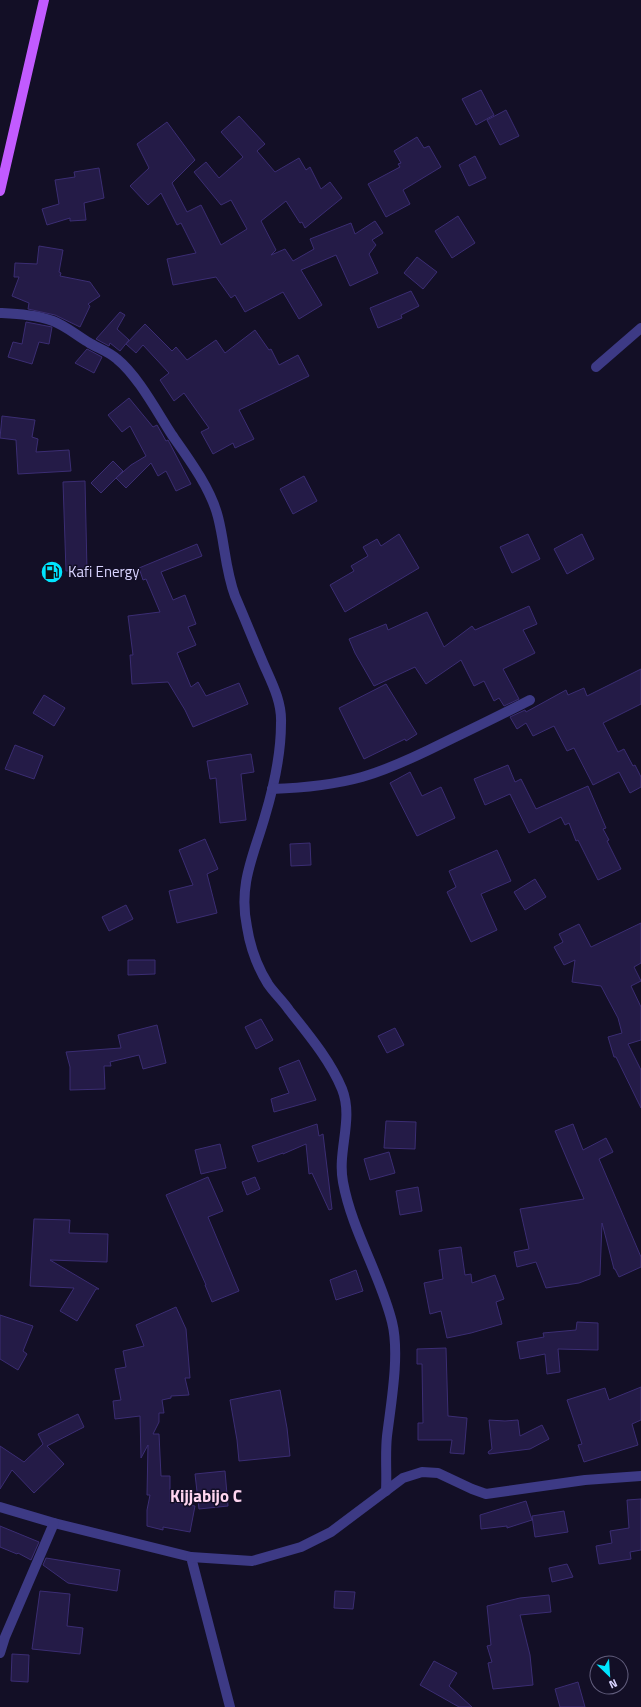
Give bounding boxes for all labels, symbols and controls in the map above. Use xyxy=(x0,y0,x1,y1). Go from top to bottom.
fuel station icon: Kafi Energy xyxy=(39,559,65,585)
place label: Kafi Energy xyxy=(68,560,140,583)
district label: Kijjabijo C xyxy=(170,1483,242,1509)
north arrow xyxy=(589,1655,629,1695)
text: N xyxy=(606,1675,620,1693)

